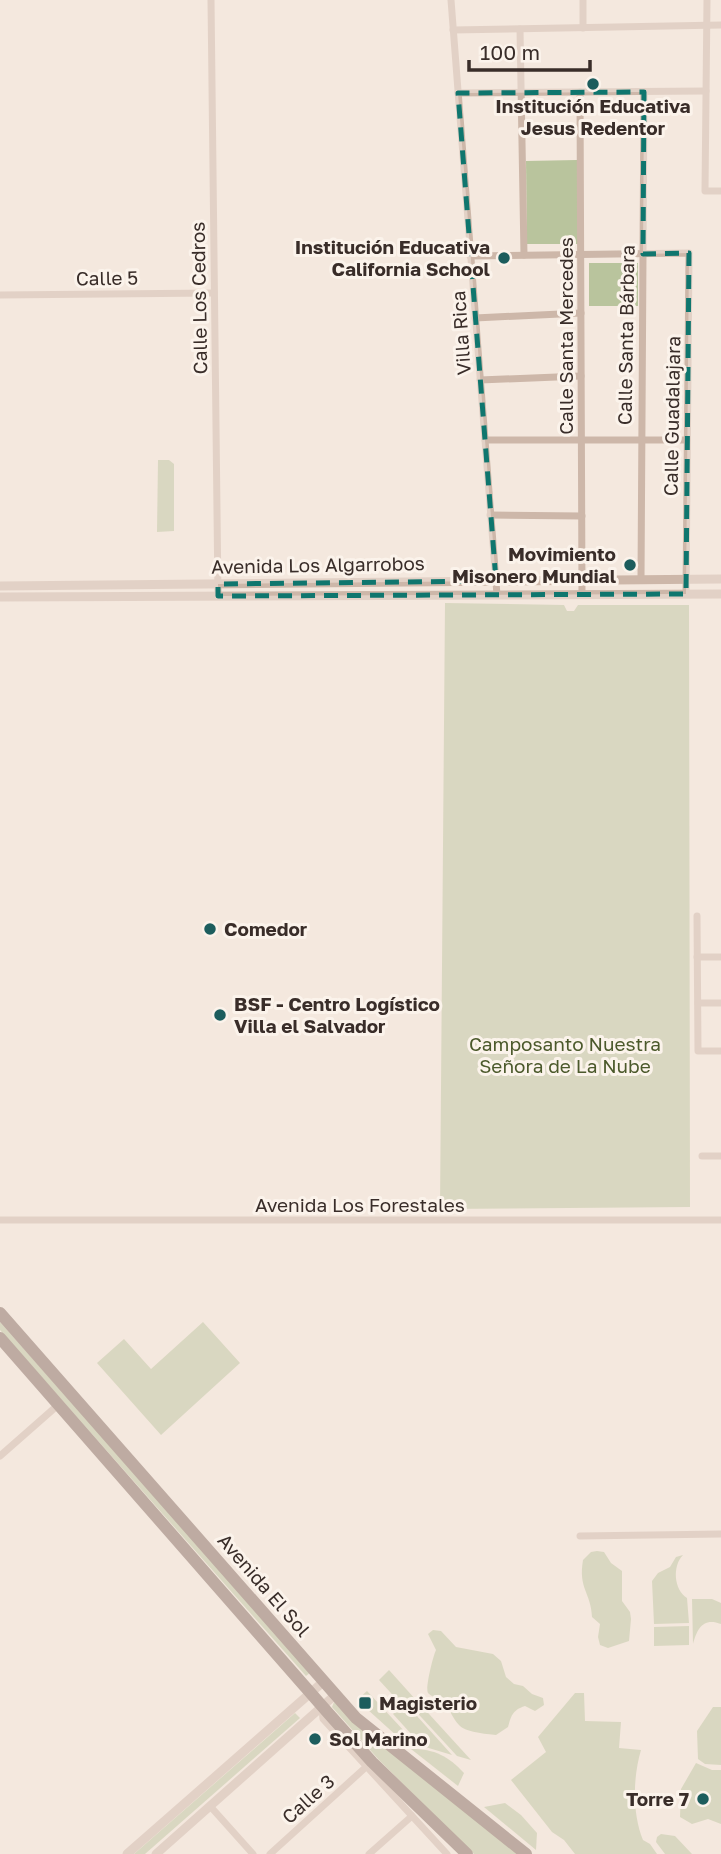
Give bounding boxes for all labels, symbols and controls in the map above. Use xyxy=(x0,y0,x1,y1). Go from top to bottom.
scale bar xyxy=(469,28,590,72)
text: 100 m xyxy=(480,39,540,65)
marker: Institución Educativa Jesus Redentor xyxy=(585,76,601,92)
place label: Institución Educativa Jesus Redentor xyxy=(495,94,691,139)
street label: Calle Los Cedros xyxy=(186,222,211,374)
place label: Institución Educativa California School xyxy=(295,235,490,280)
street label: Calle Santa Mercedes xyxy=(554,237,577,435)
street label: Calle Santa Bárbara xyxy=(612,245,639,425)
marker: Institución Educativa California School xyxy=(496,250,512,266)
street label: Calle 5 xyxy=(76,265,138,290)
street label: Villa Rica xyxy=(446,290,475,376)
street label: Calle Guadalajara xyxy=(659,336,684,496)
place label: Movimiento Misonero Mundial xyxy=(452,542,616,587)
street label: Avenida Los Algarrobos xyxy=(211,551,425,578)
marker: Movimiento Misonero Mundial xyxy=(622,557,638,573)
place label: Comedor xyxy=(224,917,308,940)
marker: Comedor xyxy=(202,921,218,937)
place label: BSF - Centro Logístico Villa el Salvador xyxy=(234,992,440,1037)
marker: BSF - Centro Logístico Villa el Salvador xyxy=(212,1007,228,1023)
park label: Camposanto Nuestra Señora de La Nube xyxy=(469,1032,661,1077)
street label: Avenida Los Forestales xyxy=(255,1193,465,1216)
street label: Avenida El Sol xyxy=(213,1528,315,1641)
place label: Magisterio xyxy=(379,1691,477,1714)
marker: Magisterio xyxy=(357,1695,373,1711)
place label: Sol Marino xyxy=(329,1727,428,1750)
marker: Sol Marino xyxy=(307,1731,323,1747)
street label: Calle 3 xyxy=(277,1769,339,1828)
place label: Torre 7 xyxy=(626,1787,689,1810)
marker: Torre 7 xyxy=(695,1791,711,1807)

